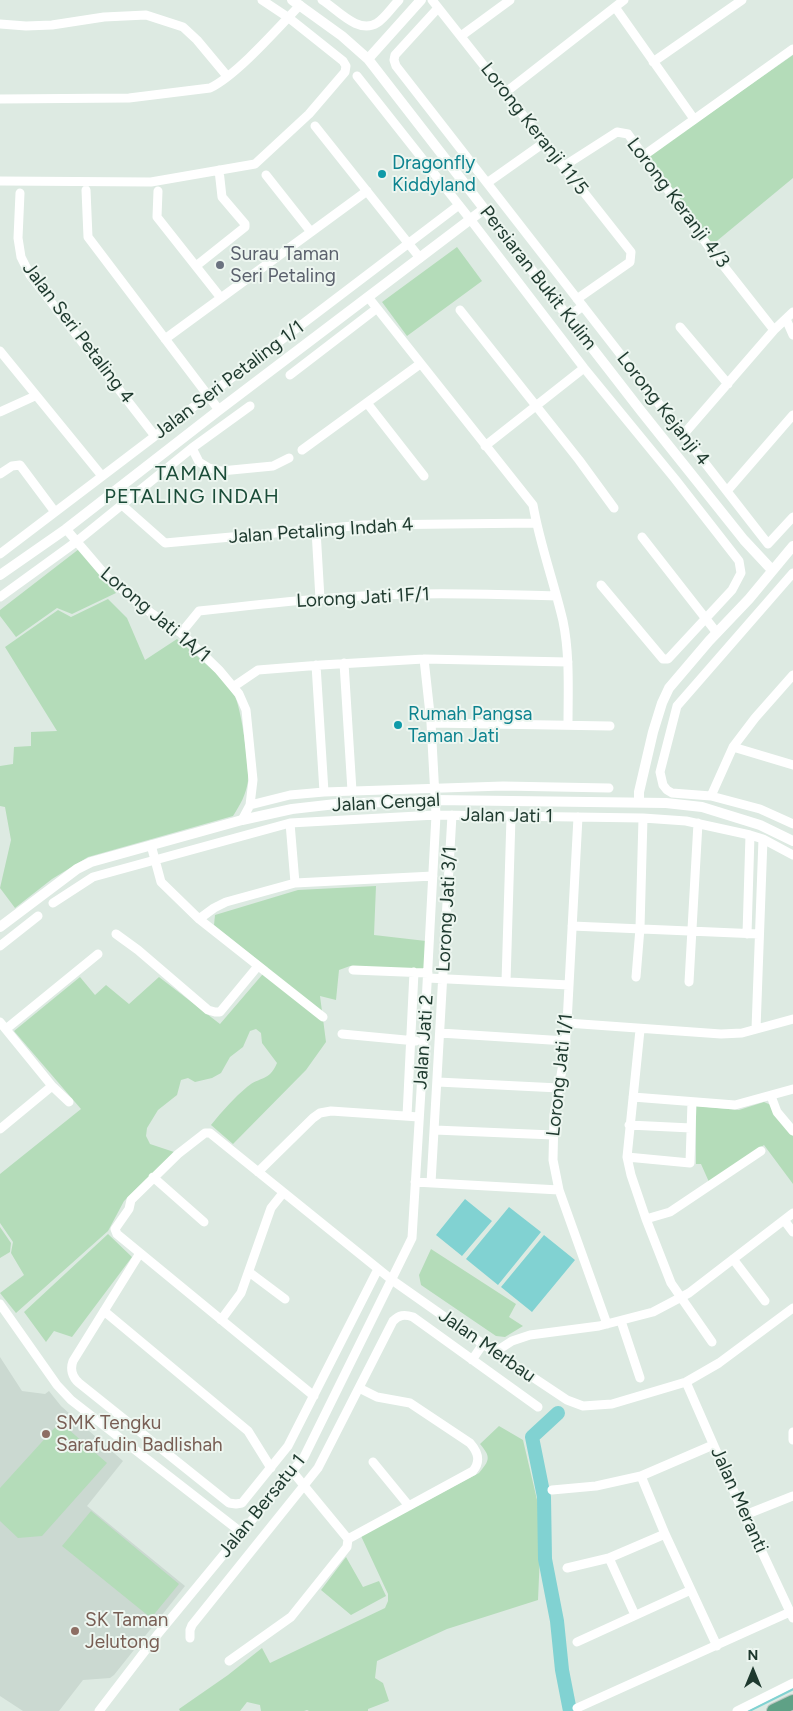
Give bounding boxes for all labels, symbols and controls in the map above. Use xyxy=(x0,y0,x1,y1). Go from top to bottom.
street label: Lorong Keranji 11/5 xyxy=(475,58,593,200)
street label: Lorong Keranji 4/3 xyxy=(622,133,734,273)
place label: Dragonfly Kiddyland xyxy=(392,152,476,196)
marker: Dragonfly Kiddyland xyxy=(376,168,388,180)
street label: Persiaran Bukit Kulim xyxy=(475,201,601,355)
place label: Surau Taman Seri Petaling xyxy=(230,243,339,287)
street label: Jalan Seri Petaling 4 xyxy=(17,258,139,408)
marker: Surau Taman Seri Petaling xyxy=(214,259,226,271)
street label: Jalan Seri Petaling 1/1 xyxy=(149,316,309,444)
street label: Lorong Kejanji 4 xyxy=(612,348,714,470)
district label: TAMAN PETALING INDAH xyxy=(103,462,281,509)
street label: Jalan Petaling Indah 4 xyxy=(228,513,414,549)
street label: Lorong Jati 1A/1 xyxy=(95,562,215,668)
street label: Lorong Jati 1F/1 xyxy=(296,583,430,613)
place label: Rumah Pangsa Taman Jati xyxy=(408,703,532,747)
marker: Rumah Pangsa Taman Jati xyxy=(392,719,404,731)
street label: Jalan Cengal xyxy=(331,789,441,817)
street label: Jalan Jati 1 xyxy=(461,804,553,828)
street label: Lorong Jati 3/1 xyxy=(432,845,462,973)
street label: Jalan Jati 2 xyxy=(409,994,439,1090)
street label: Lorong Jati 1/1 xyxy=(542,1012,578,1138)
street label: Jalan Merbau xyxy=(434,1304,540,1388)
place label: SMK Tengku Sarafudin Badlishah xyxy=(56,1412,223,1456)
marker: SMK Tengku Sarafudin Badlishah xyxy=(40,1428,52,1440)
street label: Jalan Meranti xyxy=(706,1444,772,1556)
street label: Jalan Bersatu 1 xyxy=(214,1450,310,1562)
place label: SK Taman Jelutong xyxy=(85,1609,168,1653)
marker: SK Taman Jelutong xyxy=(69,1625,81,1637)
north arrow xyxy=(728,1646,778,1696)
text: N xyxy=(748,1647,758,1664)

